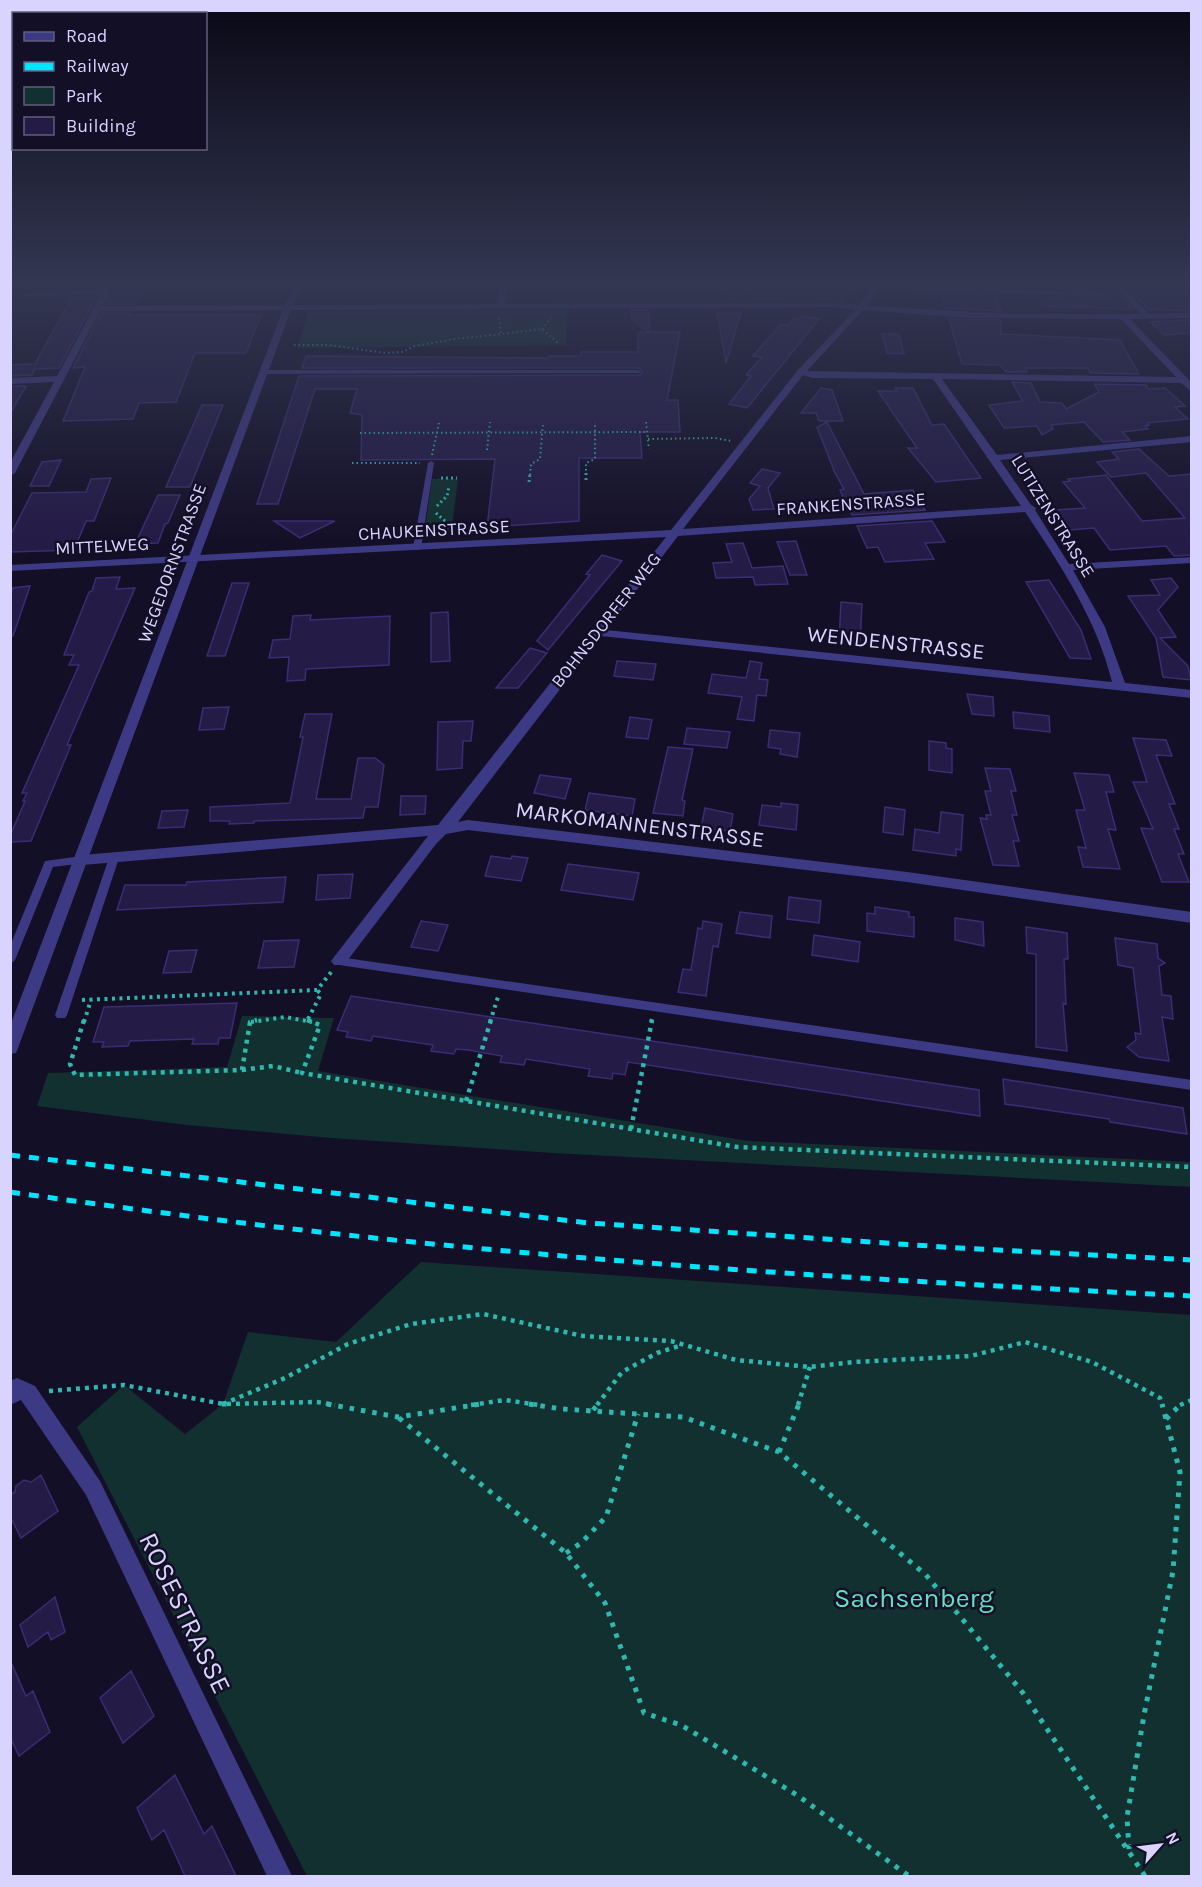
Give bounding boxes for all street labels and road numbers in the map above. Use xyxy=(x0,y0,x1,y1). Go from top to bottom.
street label: LUTIZENSTRASSE xyxy=(1006,451,1100,581)
street label: WEGEDORNSTRASSE xyxy=(133,480,211,646)
street label: FRANKENSTRASSE xyxy=(776,488,926,520)
street label: CHAUKENSTRASSE xyxy=(358,515,510,545)
street label: MITTELWEG xyxy=(55,533,149,559)
street label: BOHNSDORFER WEG xyxy=(546,548,666,692)
street label: WENDENSTRASSE xyxy=(806,621,986,665)
street label: MARKOMANNENSTRASSE xyxy=(514,797,766,853)
street label: ROSESTRASSE xyxy=(132,1527,238,1699)

